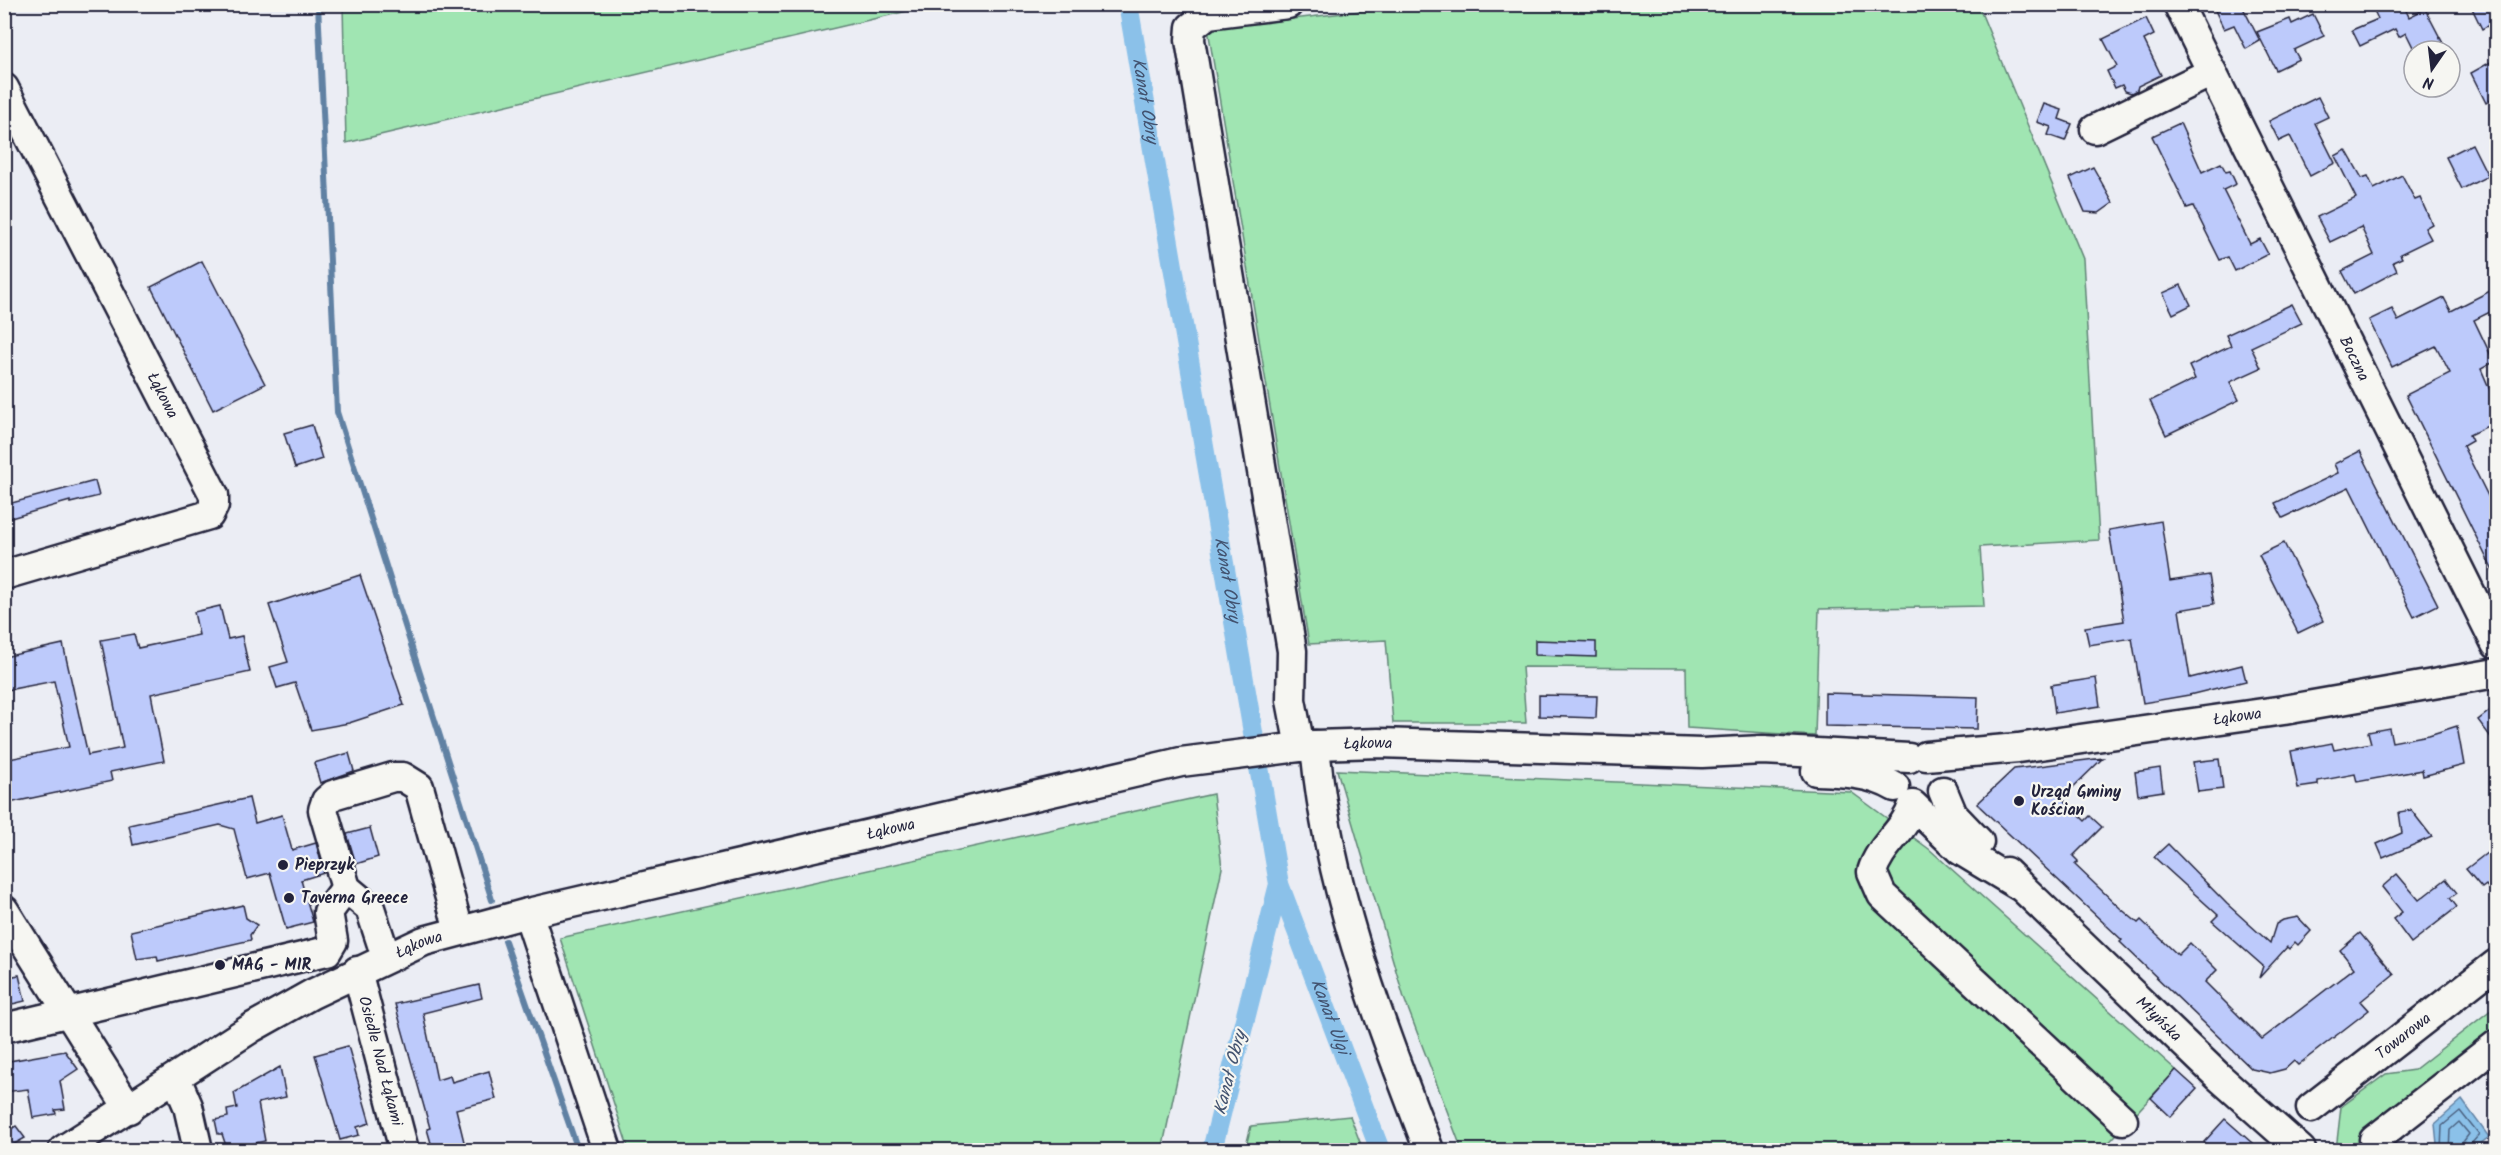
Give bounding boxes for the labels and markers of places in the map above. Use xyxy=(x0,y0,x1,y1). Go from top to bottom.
place label: Urząd Gminy Kościan xyxy=(2031,780,2122,823)
marker: Urząd Gminy Kościan xyxy=(2012,794,2026,808)
place label: Pieprzyk xyxy=(295,853,355,878)
marker: Pieprzyk xyxy=(276,858,290,872)
place label: Taverna Greece xyxy=(301,886,408,911)
marker: Taverna Greece xyxy=(282,891,296,905)
place label: MAG - MIR xyxy=(232,953,312,978)
marker: MAG - MIR xyxy=(213,958,227,972)

